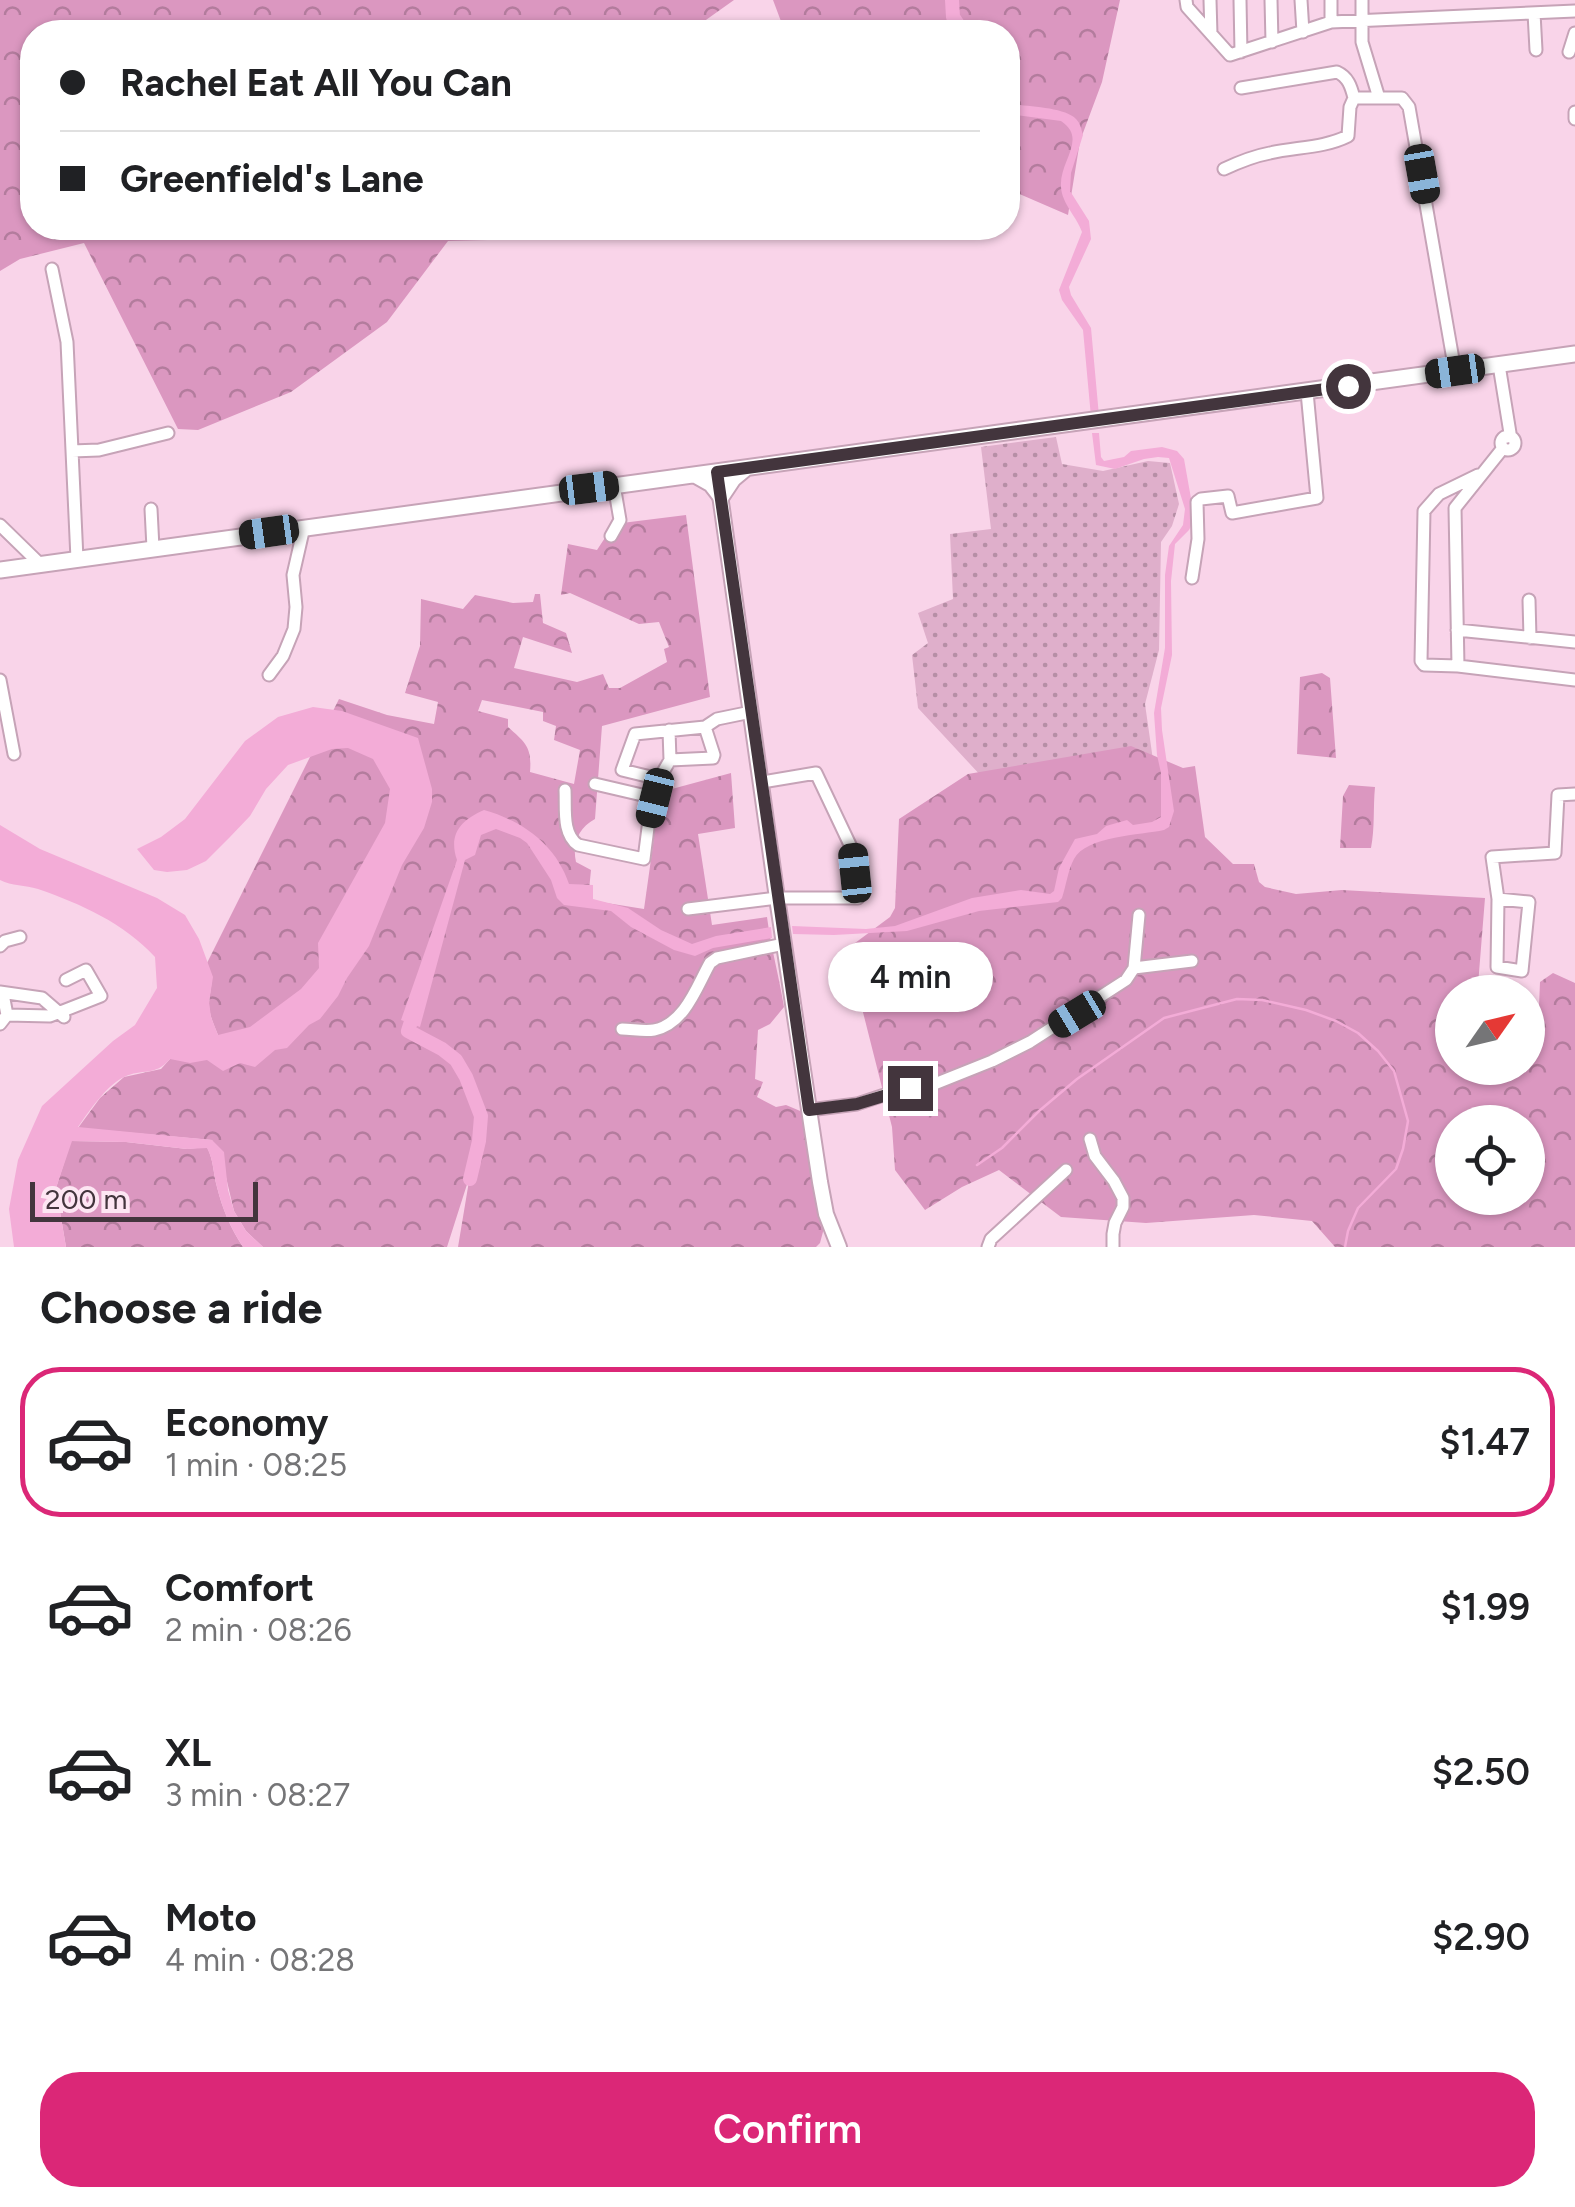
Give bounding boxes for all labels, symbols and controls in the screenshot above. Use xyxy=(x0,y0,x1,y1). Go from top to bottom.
text: Rachel Eat All You Can xyxy=(120,60,512,106)
car xyxy=(1402,142,1442,206)
text: Greenfield's Lane xyxy=(120,156,424,202)
car xyxy=(1423,352,1487,390)
route start xyxy=(1326,364,1371,409)
car xyxy=(557,469,621,507)
car xyxy=(237,513,301,551)
car xyxy=(633,765,677,831)
car xyxy=(837,842,873,904)
callout: 4 min xyxy=(828,943,992,1013)
text: 4 min xyxy=(870,958,951,996)
north arrow xyxy=(1435,975,1545,1085)
map controls xyxy=(1435,975,1545,1215)
car xyxy=(1044,986,1110,1042)
route end xyxy=(888,1066,933,1111)
button: locate xyxy=(1435,1105,1545,1215)
scale bar xyxy=(30,1177,258,1222)
text: 200 m xyxy=(45,1182,127,1216)
text: Choose a ride xyxy=(40,1280,322,1334)
icon: car xyxy=(45,1397,135,1487)
text: Economy xyxy=(165,1400,328,1446)
text: $1.47 xyxy=(1439,1419,1530,1465)
text: 1 min · 08:25 xyxy=(165,1446,347,1484)
icon: car xyxy=(45,1562,135,1652)
text: Comfort xyxy=(165,1565,314,1611)
text: $1.99 xyxy=(1440,1584,1530,1630)
text: 2 min · 08:26 xyxy=(165,1611,352,1649)
icon: car xyxy=(45,1727,135,1817)
text: XL xyxy=(165,1730,211,1776)
text: $2.50 xyxy=(1432,1749,1530,1795)
text: 3 min · 08:27 xyxy=(165,1776,350,1814)
icon: car xyxy=(45,1892,135,1982)
text: Moto xyxy=(165,1895,257,1941)
text: $2.90 xyxy=(1432,1914,1530,1960)
text: 4 min · 08:28 xyxy=(165,1941,355,1979)
button: Confirm xyxy=(40,2072,1535,2187)

